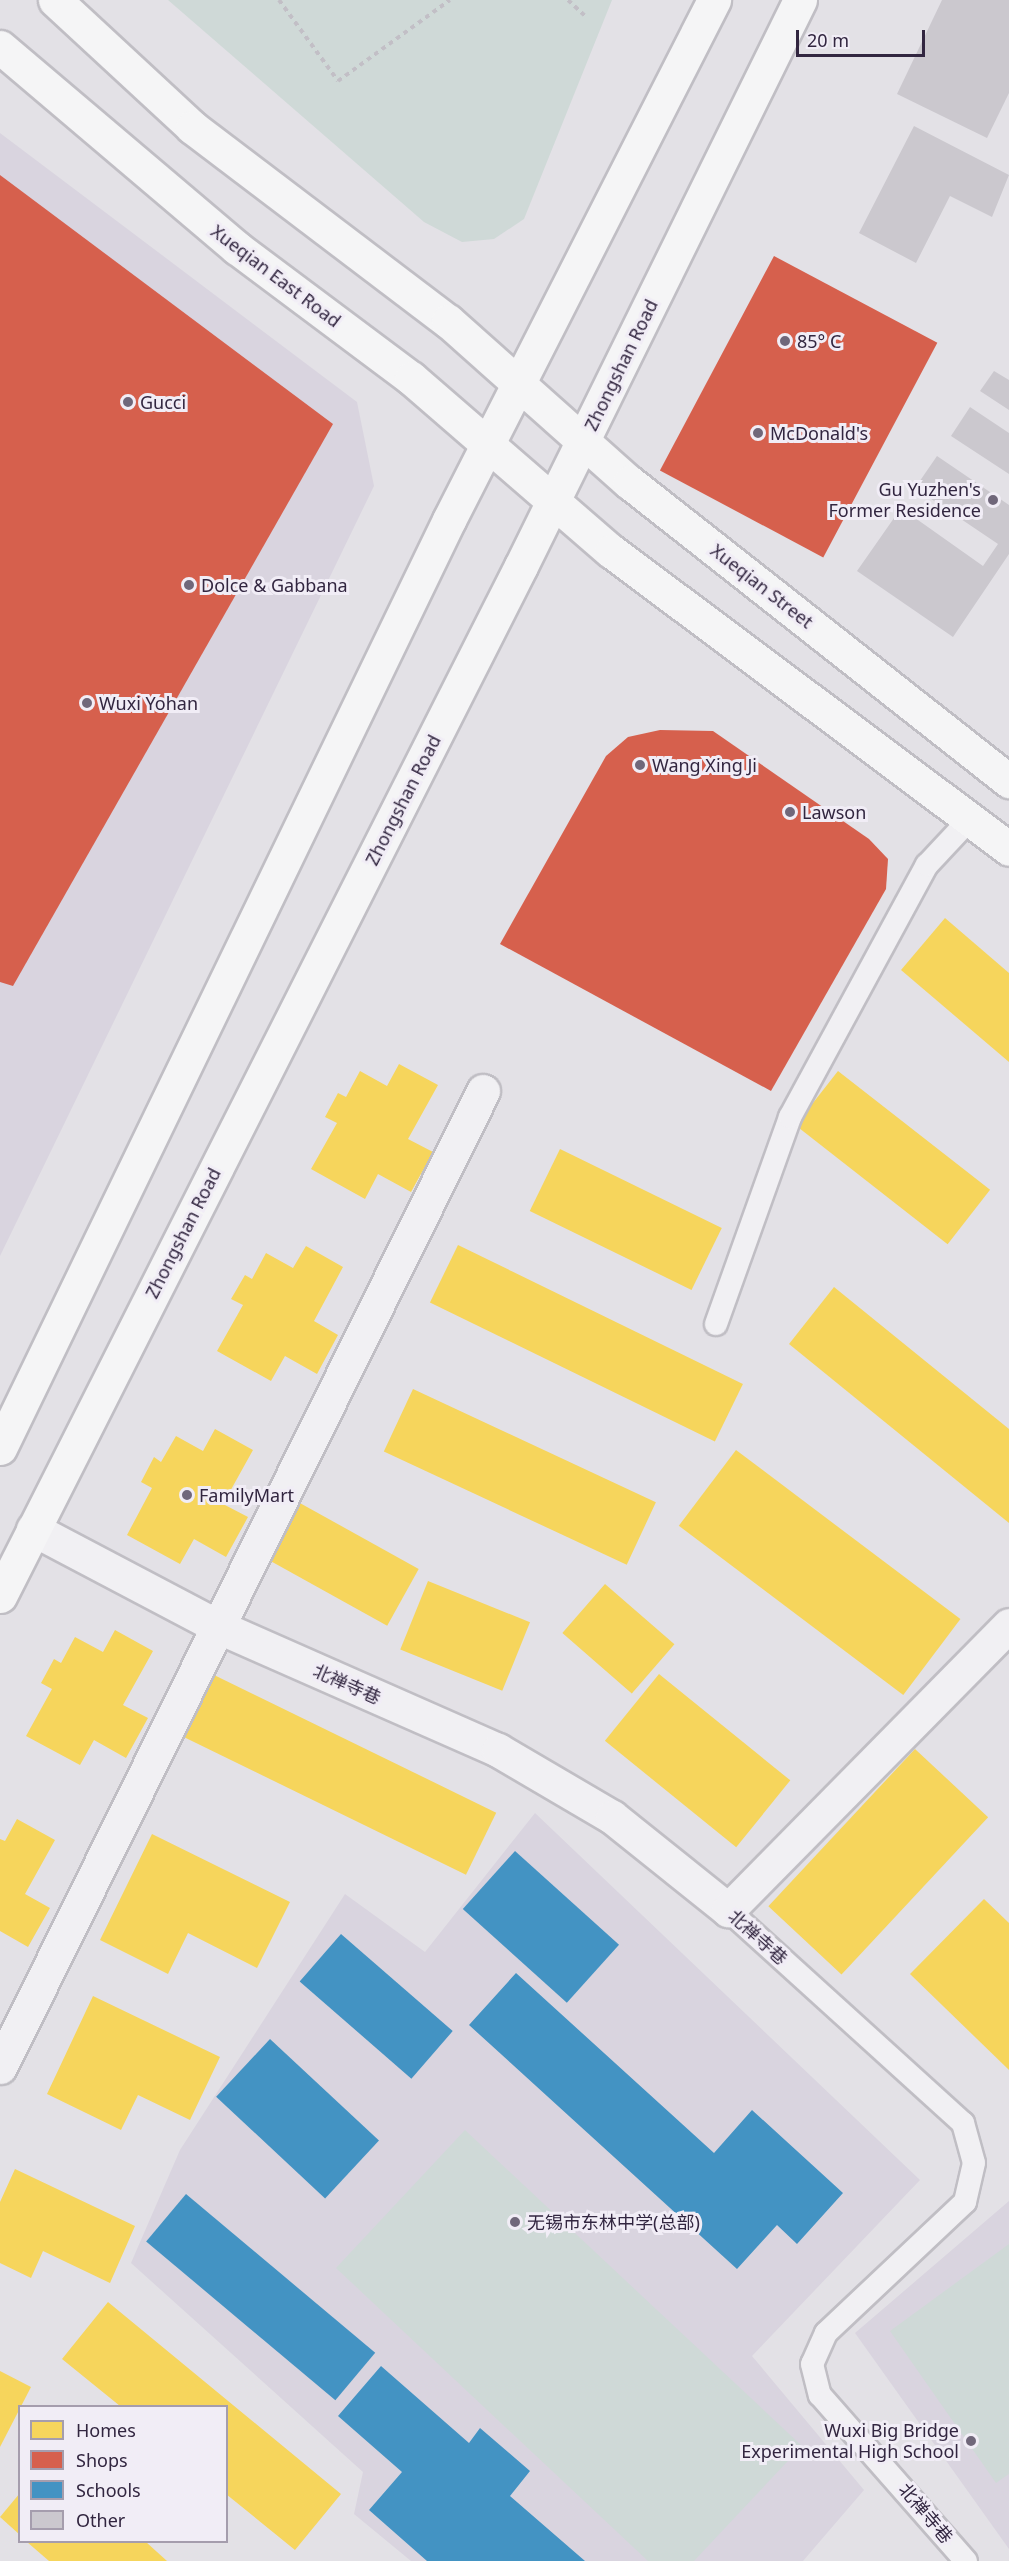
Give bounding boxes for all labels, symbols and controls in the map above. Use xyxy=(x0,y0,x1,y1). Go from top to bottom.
scale bar xyxy=(799,18,928,56)
text: 20 m xyxy=(807,28,849,52)
street label: Xueqian East Road xyxy=(207,220,345,332)
street label: Zhongshan Road xyxy=(580,296,662,434)
place label: 85° C xyxy=(797,330,841,352)
marker: 85° C xyxy=(778,334,792,348)
place label: Gucci xyxy=(140,391,186,413)
marker: Gucci xyxy=(121,395,135,409)
place label: McDonald's xyxy=(770,422,868,444)
marker: McDonald's xyxy=(751,426,765,440)
place label: Gu Yuzhen's Former Residence xyxy=(828,479,981,522)
marker: Gu Yuzhen's Former Residence xyxy=(986,493,1000,507)
street label: Xueqian Street xyxy=(707,539,817,633)
place label: Dolce & Gabbana xyxy=(201,574,348,596)
marker: Dolce & Gabbana xyxy=(182,578,196,592)
place label: Wuxi Yohan xyxy=(99,692,198,714)
marker: Wuxi Yohan xyxy=(80,696,94,710)
street label: Zhongshan Road xyxy=(361,731,445,869)
place label: Wang Xing Ji xyxy=(652,754,757,776)
marker: Wang Xing Ji xyxy=(633,758,647,772)
place label: Lawson xyxy=(802,801,866,823)
marker: Lawson xyxy=(783,805,797,819)
street label: Zhongshan Road xyxy=(141,1164,225,1302)
place label: FamilyMart xyxy=(199,1484,294,1506)
marker: FamilyMart xyxy=(180,1488,194,1502)
street label: 北禅寺巷 xyxy=(310,1659,384,1709)
street label: 北禅寺巷 xyxy=(724,1905,792,1969)
place label: 无锡市东林中学(总部) xyxy=(527,2211,700,2233)
marker: 无锡市东林中学(总部) xyxy=(508,2215,522,2229)
legend xyxy=(18,2405,228,2543)
text: Homes xyxy=(76,2418,136,2442)
place label: Wuxi Big Bridge Experimental High School xyxy=(741,2420,959,2462)
marker: Wuxi Big Bridge Experimental High School xyxy=(964,2434,978,2448)
text: Shops xyxy=(76,2448,128,2472)
text: Schools xyxy=(76,2478,141,2502)
street label: 北禅寺巷 xyxy=(895,2478,957,2548)
text: Other xyxy=(76,2508,125,2532)

